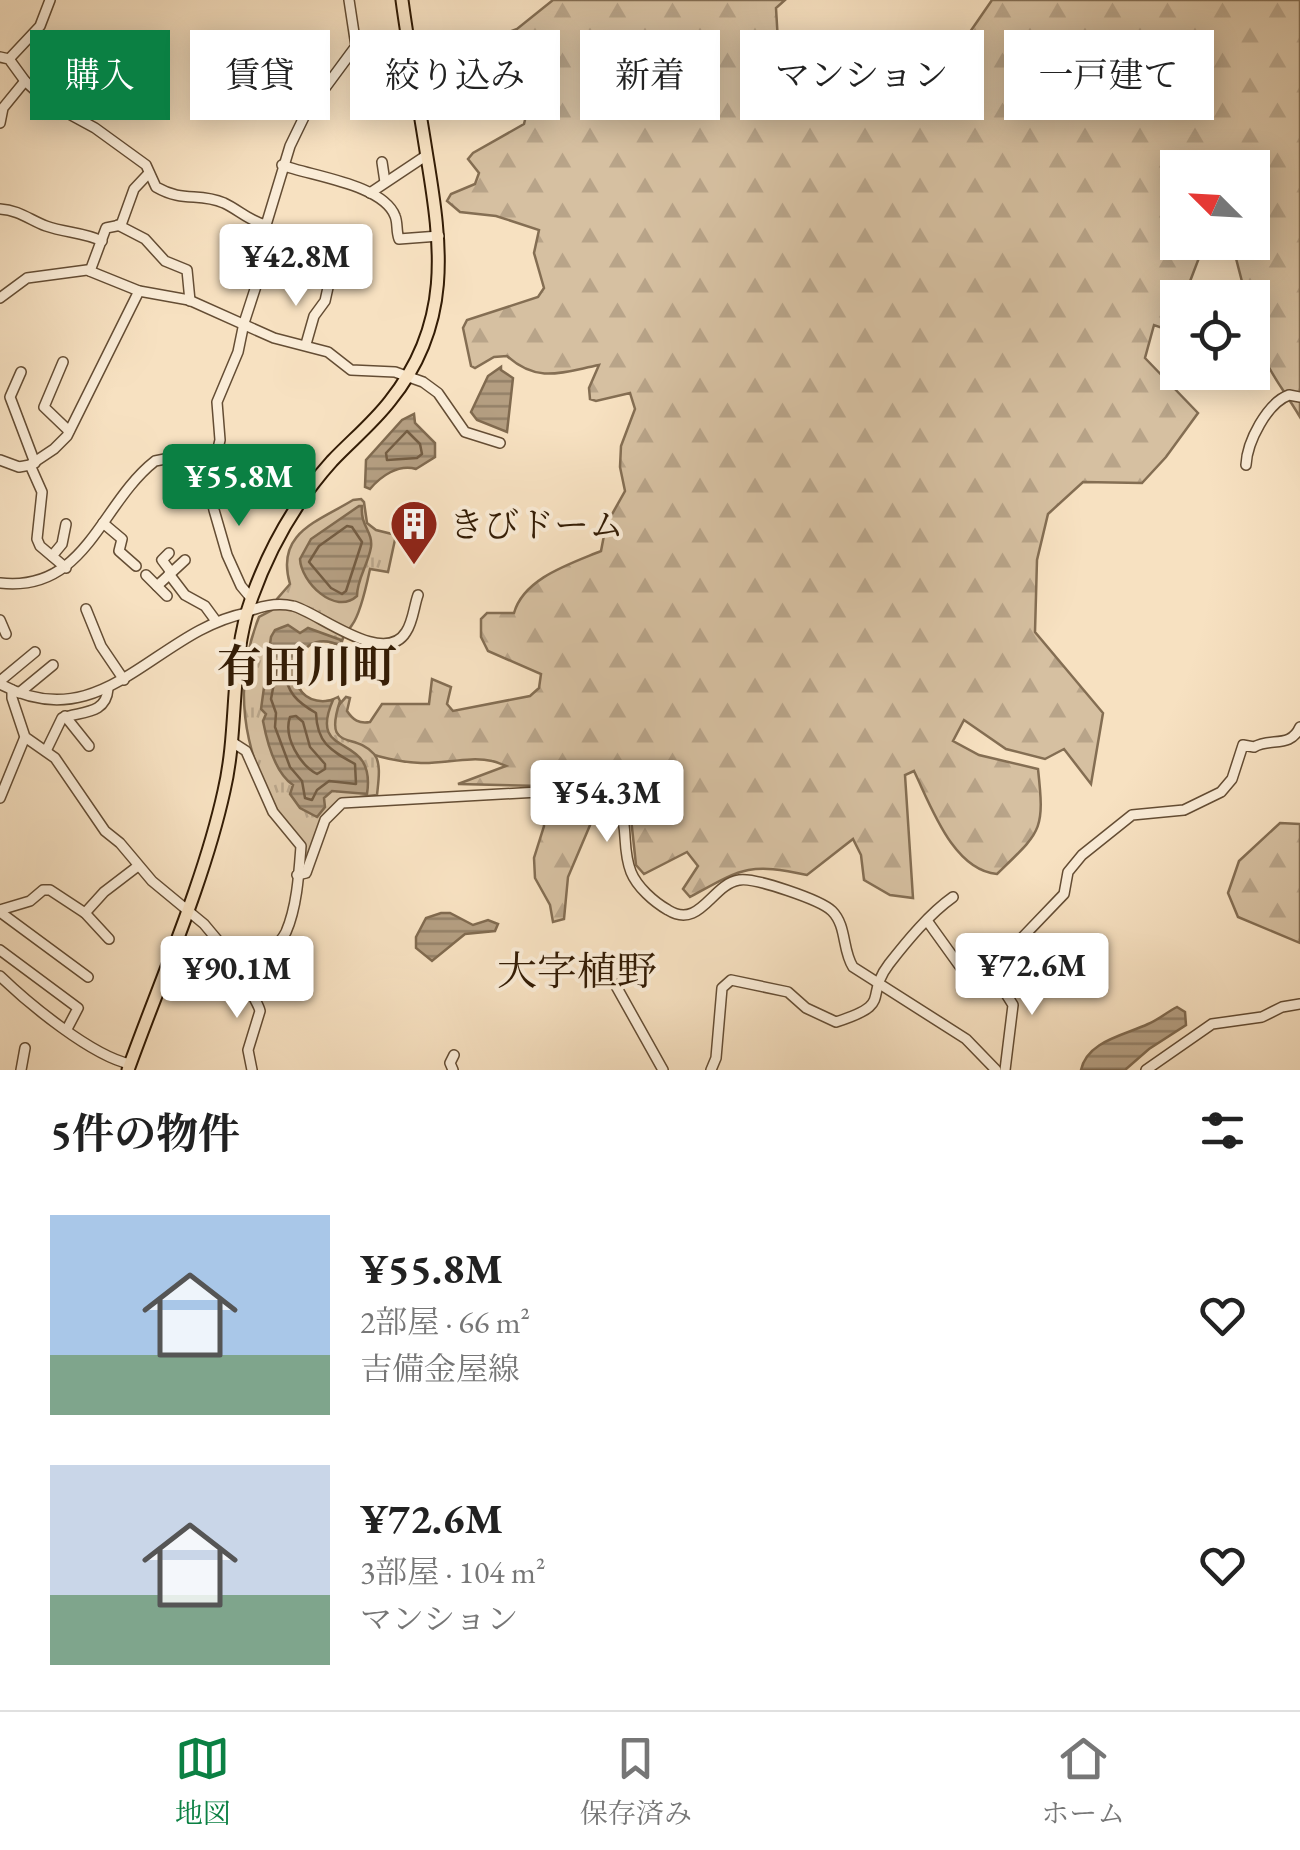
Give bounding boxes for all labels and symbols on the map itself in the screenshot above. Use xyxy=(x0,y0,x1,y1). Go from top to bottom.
north arrow xyxy=(1160,150,1270,260)
pin: ¥42.8M xyxy=(215,224,377,309)
pin: ¥55.8M xyxy=(158,444,320,529)
building icon: きびドーム xyxy=(388,498,440,566)
place label: きびドーム xyxy=(449,502,624,547)
district label: 有田川町 xyxy=(217,637,397,695)
pin: ¥54.3M xyxy=(526,760,688,845)
pin: ¥72.6M xyxy=(951,933,1113,1018)
pin: ¥90.1M xyxy=(156,936,318,1021)
district label: 大字植野 xyxy=(497,945,657,997)

